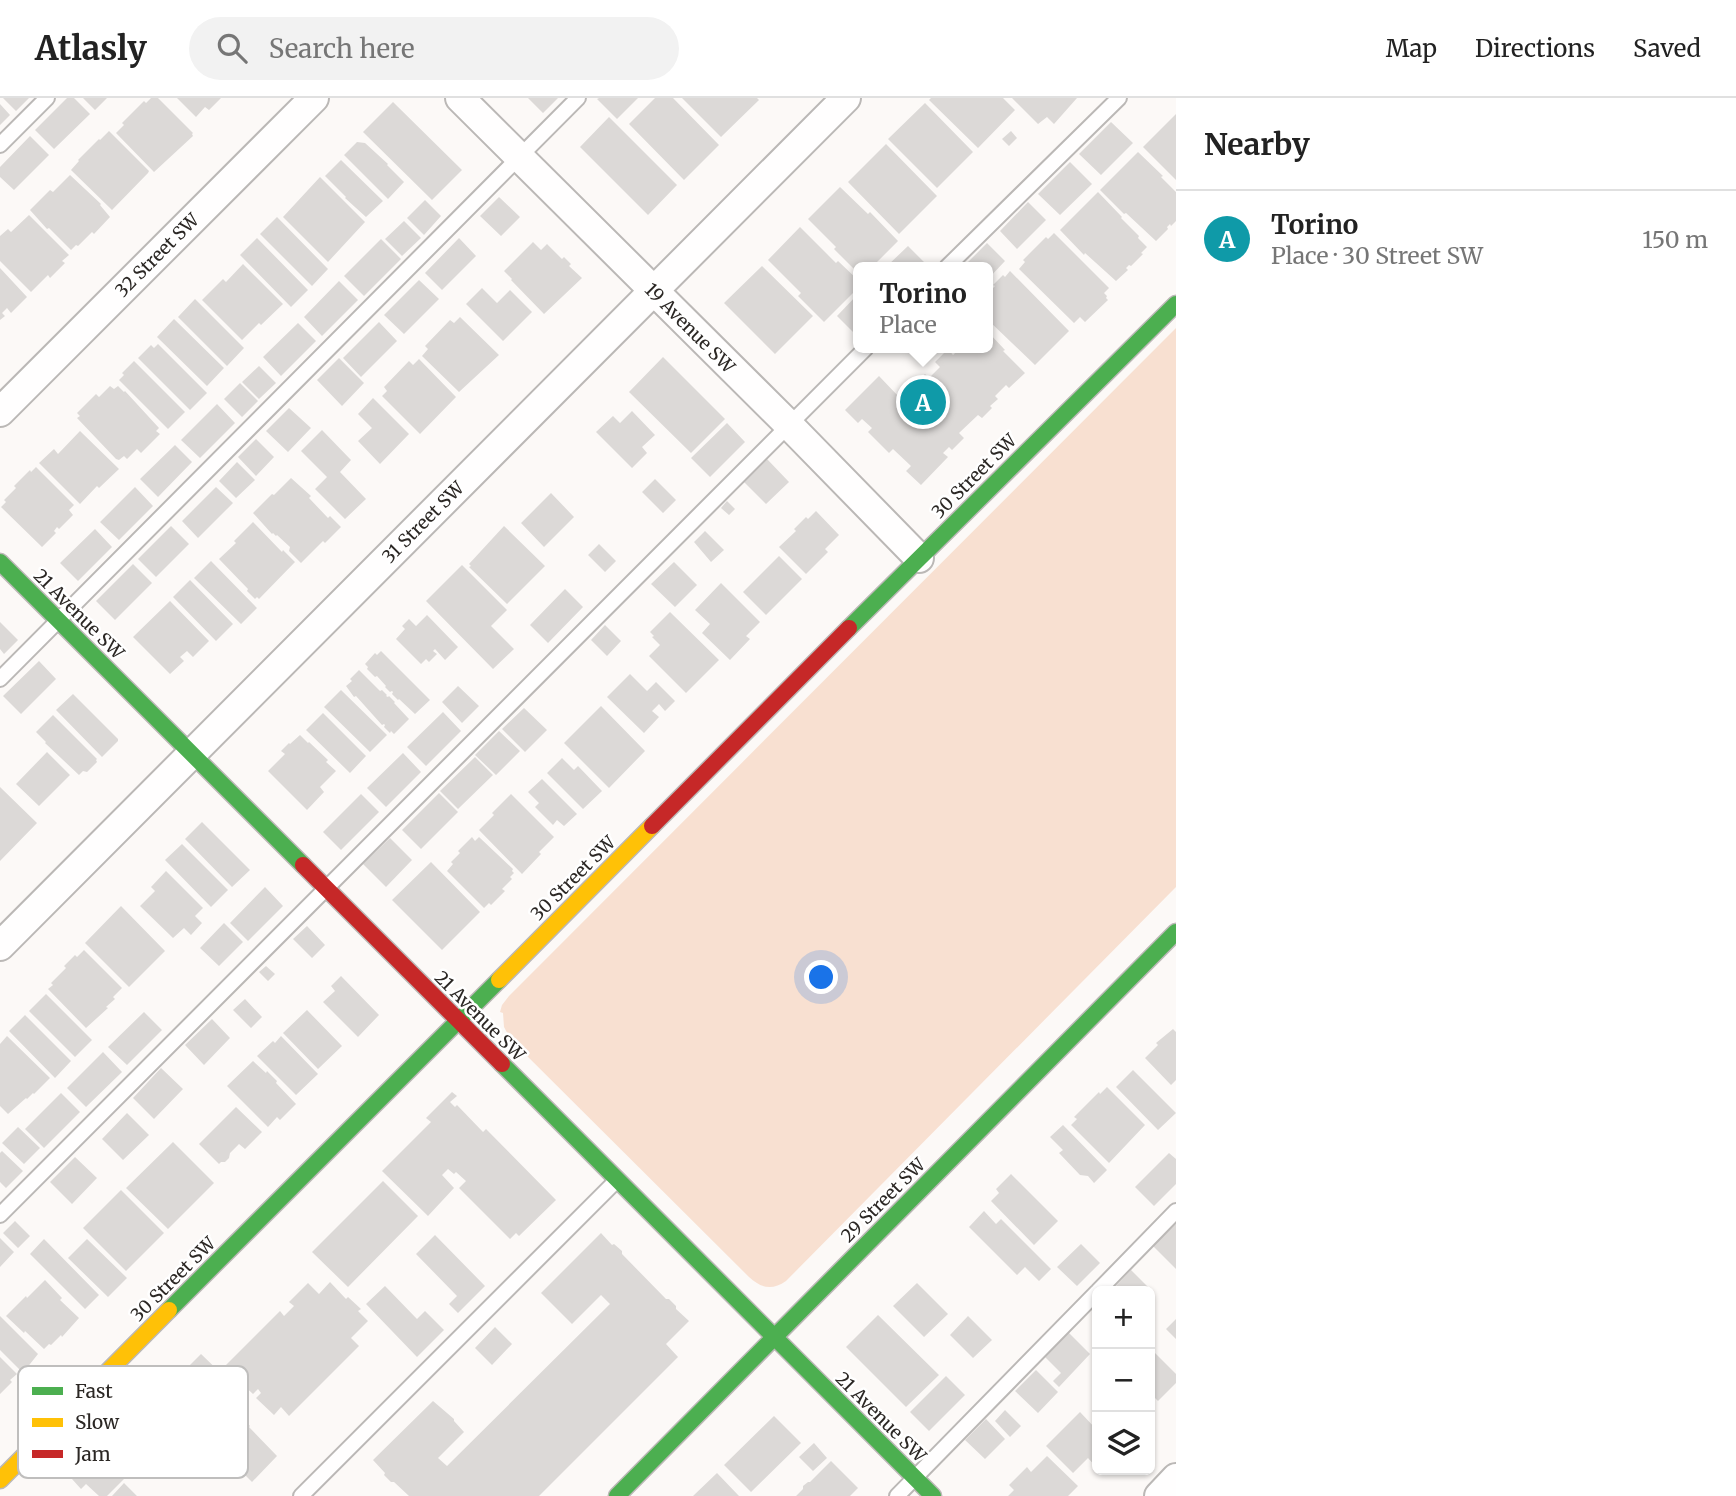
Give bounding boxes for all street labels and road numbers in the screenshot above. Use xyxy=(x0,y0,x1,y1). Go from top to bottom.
street label: 32 Street SW xyxy=(110,208,204,302)
street label: 19 Avenue SW xyxy=(640,278,741,379)
street label: 30 Street SW xyxy=(927,428,1022,523)
street label: 31 Street SW xyxy=(377,476,469,568)
street label: 21 Avenue SW xyxy=(29,564,130,665)
street label: 30 Street SW xyxy=(526,830,621,925)
street label: 21 Avenue SW xyxy=(430,966,531,1067)
street label: 29 Street SW xyxy=(836,1152,931,1247)
street label: 30 Street SW xyxy=(126,1231,221,1326)
street label: 21 Avenue SW xyxy=(831,1367,932,1468)

